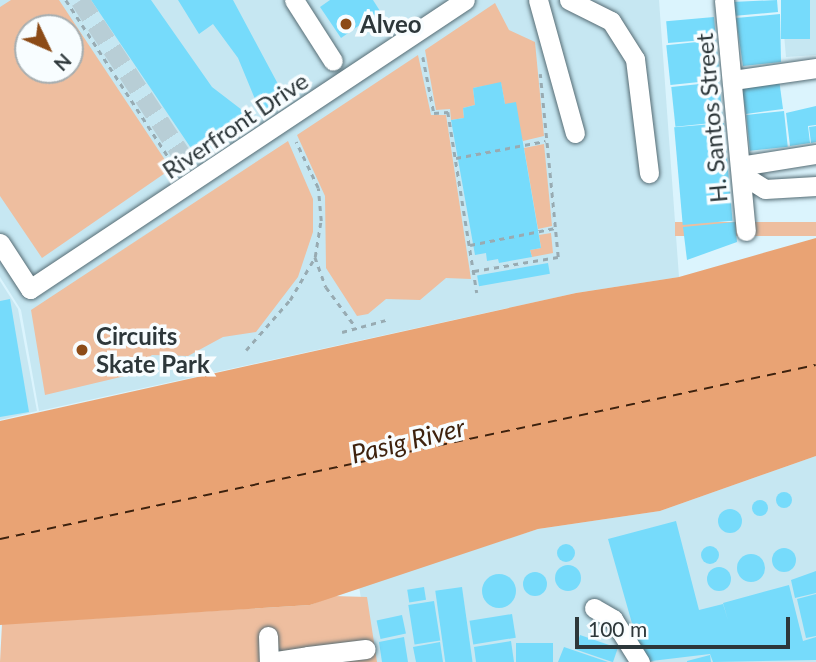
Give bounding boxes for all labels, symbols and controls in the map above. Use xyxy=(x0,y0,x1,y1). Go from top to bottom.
place label: Alveo xyxy=(360,10,421,38)
north arrow xyxy=(14,14,84,84)
marker: Alveo xyxy=(338,16,354,32)
street label: H. Santos Street xyxy=(689,32,733,204)
text: N xyxy=(50,49,76,76)
street label: Riverfront Drive xyxy=(157,66,313,184)
place label: Circuits Skate Park xyxy=(96,322,210,378)
marker: Circuits Skate Park xyxy=(74,342,90,358)
water label: Pasig River xyxy=(348,412,468,470)
scale bar xyxy=(578,602,793,646)
text: 100 m xyxy=(588,616,647,641)

